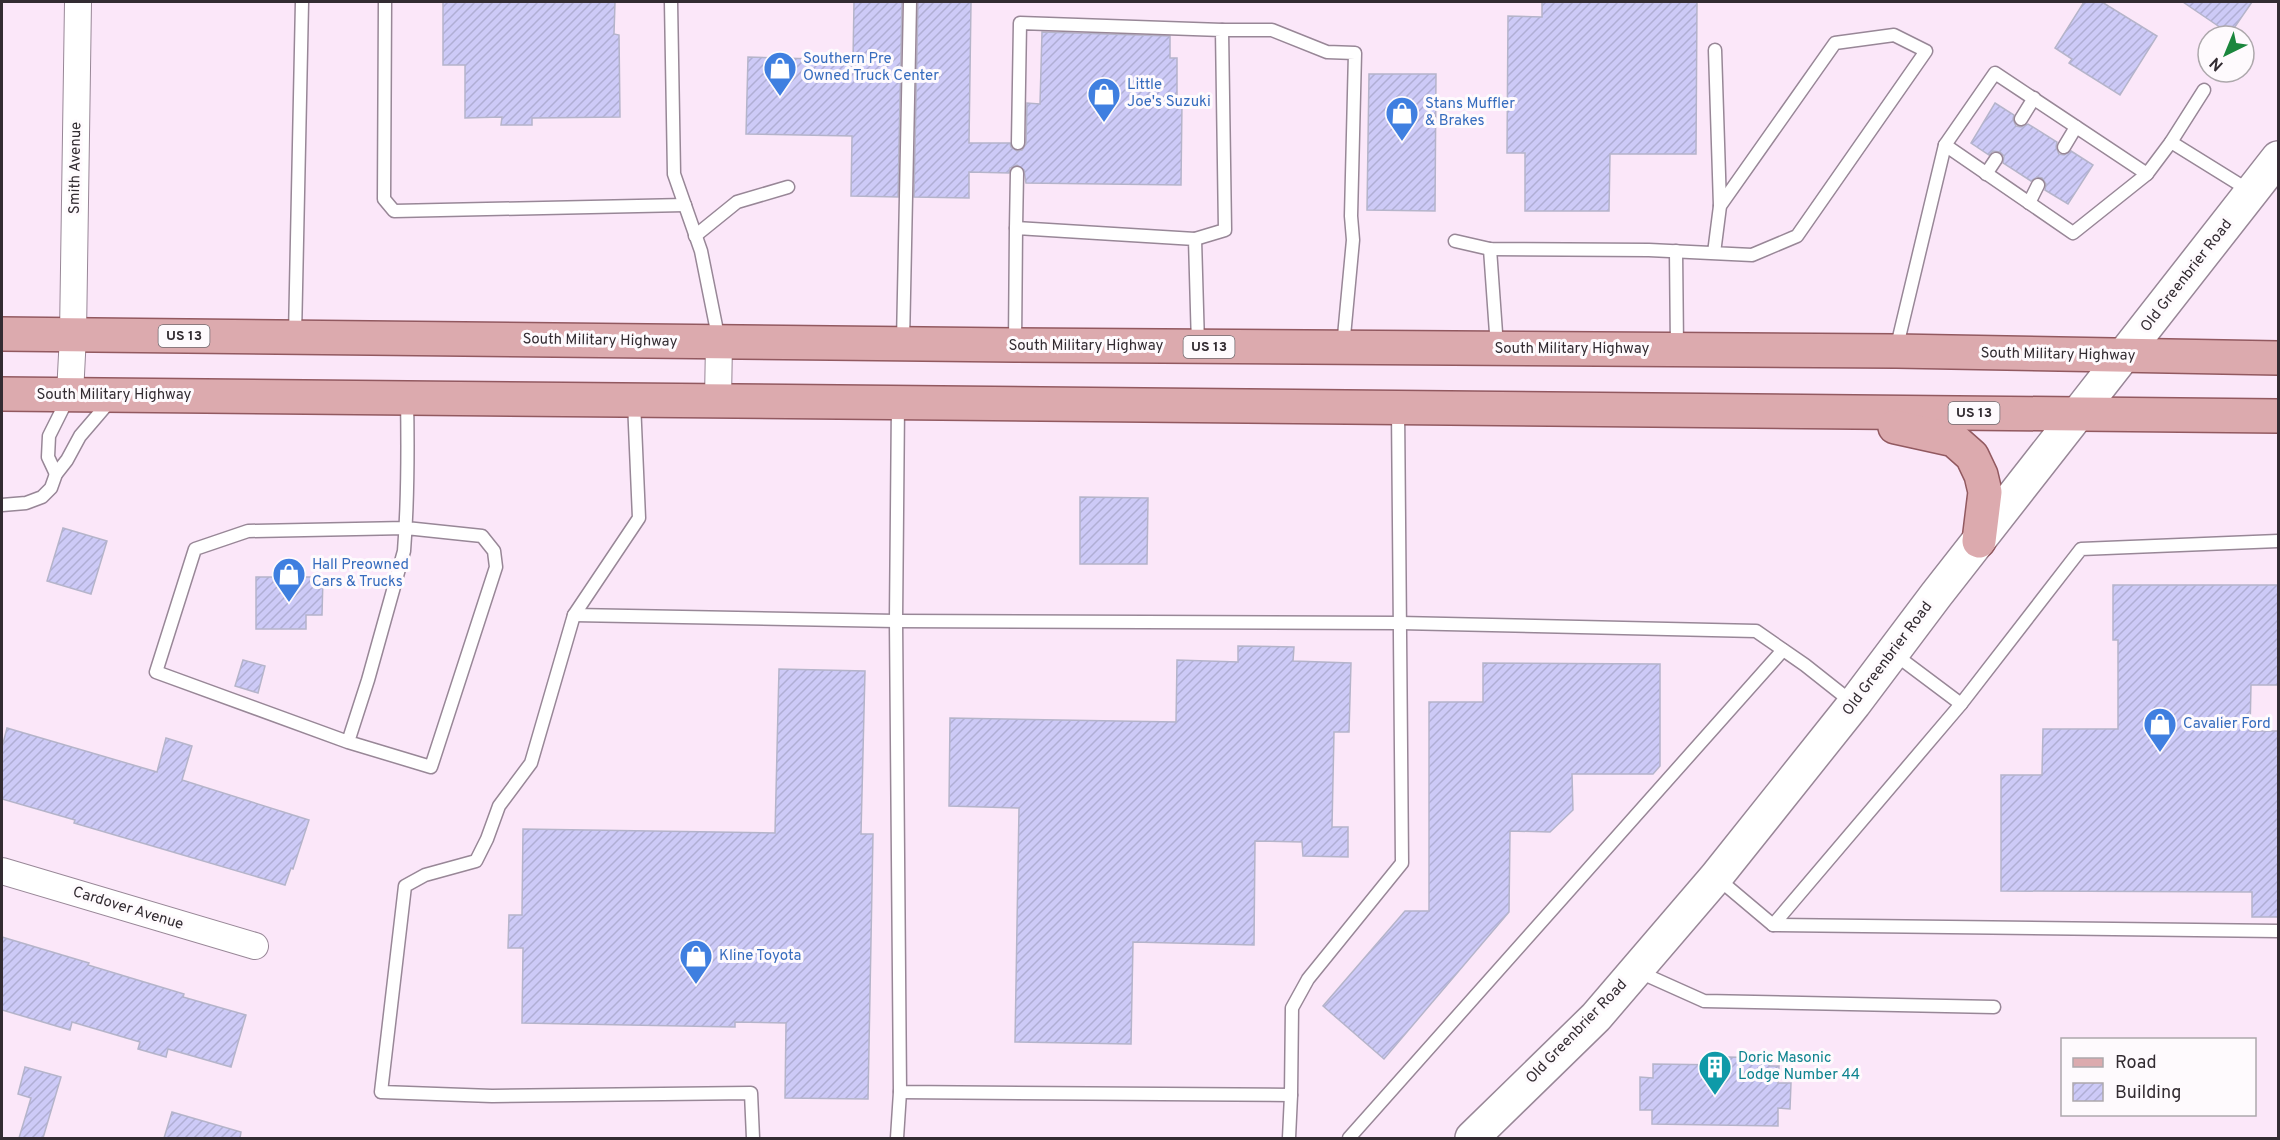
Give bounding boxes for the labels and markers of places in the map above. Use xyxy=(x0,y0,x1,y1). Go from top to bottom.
shop icon: Southern Pre Owned Truck Center xyxy=(762,50,798,97)
place label: Southern Pre Owned Truck Center xyxy=(803,50,939,86)
shop icon: Little Joe's Suzuki xyxy=(1086,76,1122,123)
place label: Little Joe's Suzuki xyxy=(1127,76,1211,112)
shop icon: Stans Muffler & Brakes xyxy=(1384,95,1420,142)
place label: Stans Muffler & Brakes xyxy=(1425,95,1515,131)
shop icon: Hall Preowned Cars & Trucks xyxy=(271,556,307,603)
place label: Hall Preowned Cars & Trucks xyxy=(312,556,409,592)
shop icon: Cavalier Ford xyxy=(2142,706,2178,753)
place label: Cavalier Ford xyxy=(2183,715,2271,734)
shop icon: Kline Toyota xyxy=(678,938,714,985)
place label: Kline Toyota xyxy=(719,947,801,966)
building icon: Doric Masonic Lodge Number 44 xyxy=(1697,1049,1733,1096)
place label: Doric Masonic Lodge Number 44 xyxy=(1738,1049,1860,1085)

